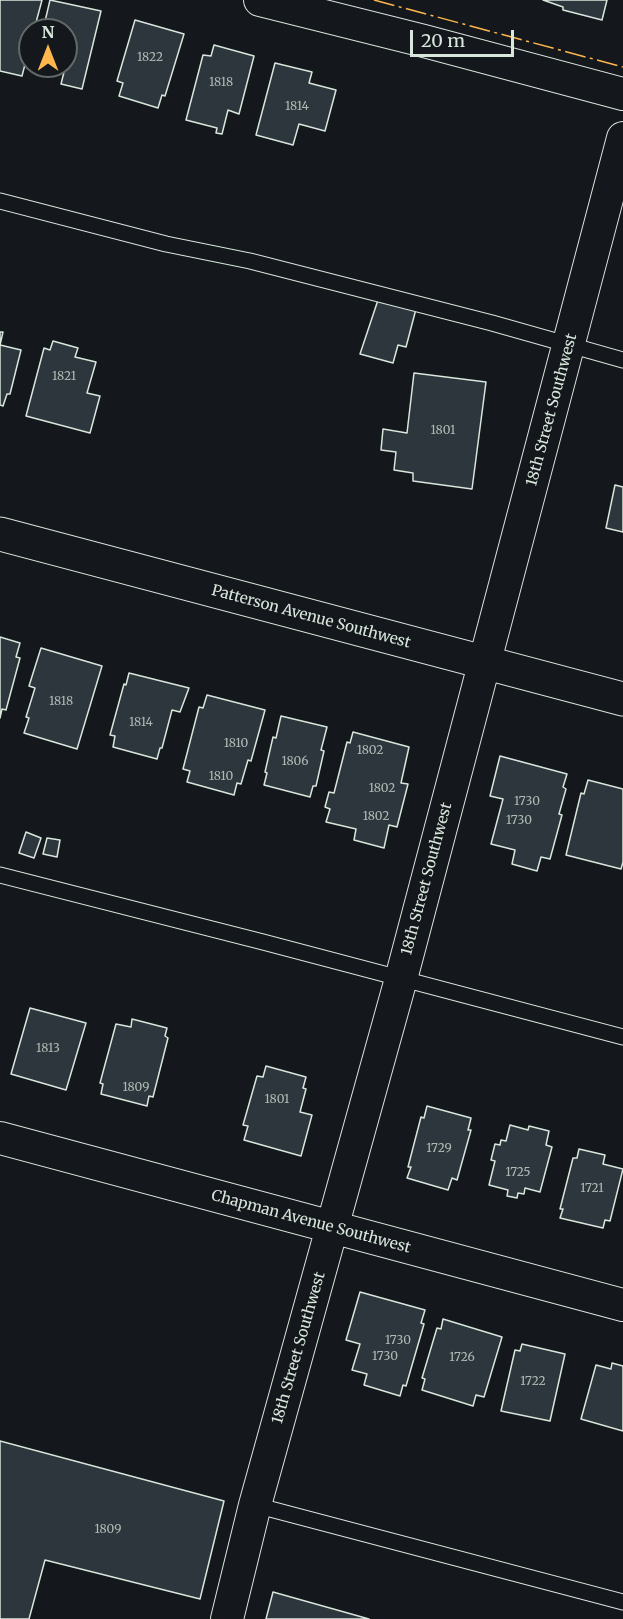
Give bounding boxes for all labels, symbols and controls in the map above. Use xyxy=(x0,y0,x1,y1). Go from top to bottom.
north arrow xyxy=(18,18,78,78)
scale bar xyxy=(413,18,516,56)
text: N xyxy=(42,22,54,42)
text: 20 m xyxy=(421,29,465,52)
house number: 1822 xyxy=(137,51,163,65)
house number: 1818 xyxy=(209,76,233,90)
house number: 1814 xyxy=(285,100,309,114)
street label: 18th Street Southwest xyxy=(523,332,581,488)
house number: 1821 xyxy=(52,370,76,384)
house number: 1801 xyxy=(431,424,455,438)
street label: Patterson Avenue Southwest xyxy=(210,582,412,652)
house number: 1818 xyxy=(49,695,73,709)
house number: 1814 xyxy=(129,716,153,730)
house number: 1810 xyxy=(224,737,248,751)
house number: 1802 xyxy=(357,744,383,758)
house number: 1806 xyxy=(281,755,309,769)
house number: 1810 xyxy=(209,770,233,784)
house number: 1802 xyxy=(369,782,395,796)
house number: 1730 xyxy=(514,795,540,809)
street label: 18th Street Southwest xyxy=(398,801,456,957)
house number: 1802 xyxy=(363,810,389,824)
house number: 1730 xyxy=(506,814,532,828)
house number: 1813 xyxy=(36,1042,60,1056)
house number: 1809 xyxy=(122,1081,150,1095)
house number: 1801 xyxy=(265,1093,289,1107)
house number: 1729 xyxy=(426,1142,452,1156)
house number: 1725 xyxy=(505,1166,531,1180)
house number: 1721 xyxy=(580,1182,604,1196)
street label: Chapman Avenue Southwest xyxy=(209,1187,413,1257)
street label: 18th Street Southwest xyxy=(269,1270,329,1426)
house number: 1730 xyxy=(385,1334,411,1348)
house number: 1730 xyxy=(372,1350,398,1364)
house number: 1726 xyxy=(449,1351,475,1365)
house number: 1722 xyxy=(520,1375,546,1389)
house number: 1809 xyxy=(94,1523,122,1537)

